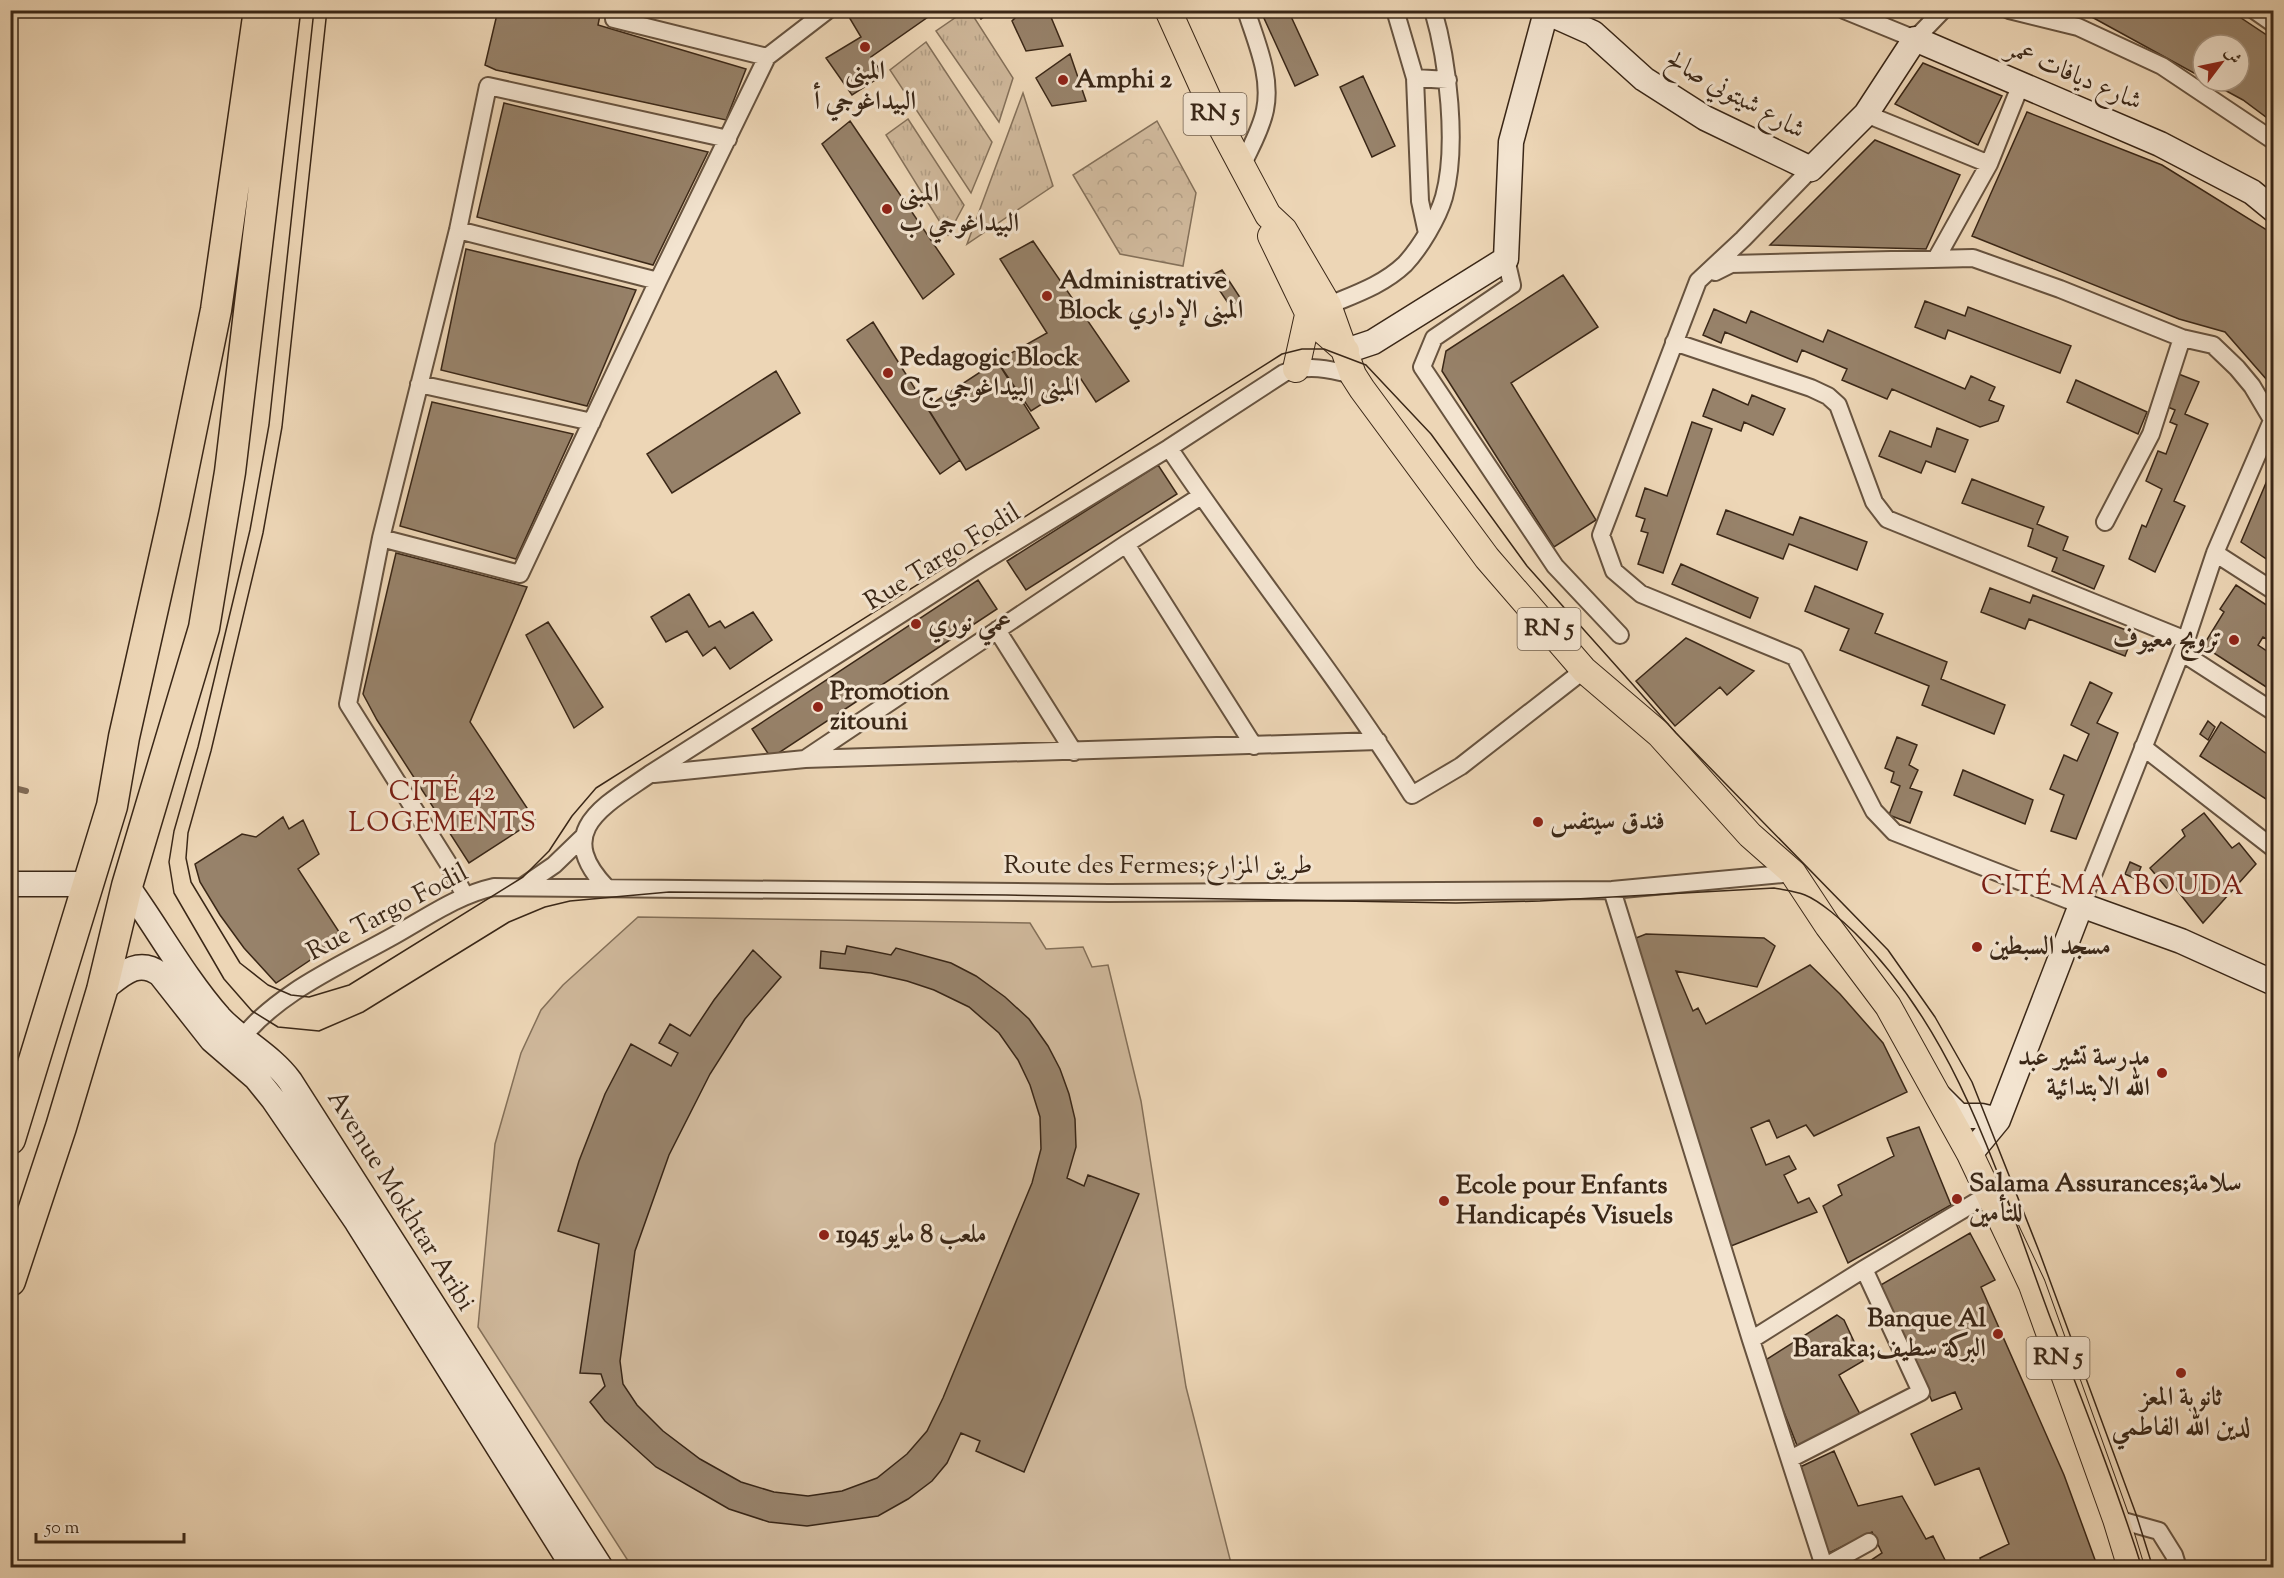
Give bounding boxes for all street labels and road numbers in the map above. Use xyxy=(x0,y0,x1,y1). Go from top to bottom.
street label: شارع ديافات عمر xyxy=(1997,30,2147,122)
street label: شارع شيتوني صالح xyxy=(1658,43,1811,150)
road number: RN 5 xyxy=(1184,93,1246,135)
street label: Rue Targo Fodil xyxy=(858,495,1028,621)
road number: RN 5 xyxy=(1518,608,1580,650)
street label: Route des Fermes;طريق المزارع xyxy=(1003,848,1313,886)
street label: Rue Targo Fodil xyxy=(301,855,475,971)
street label: Avenue Mokhtar Aribi xyxy=(317,1083,483,1319)
road number: RN 5 xyxy=(2026,1337,2090,1379)

